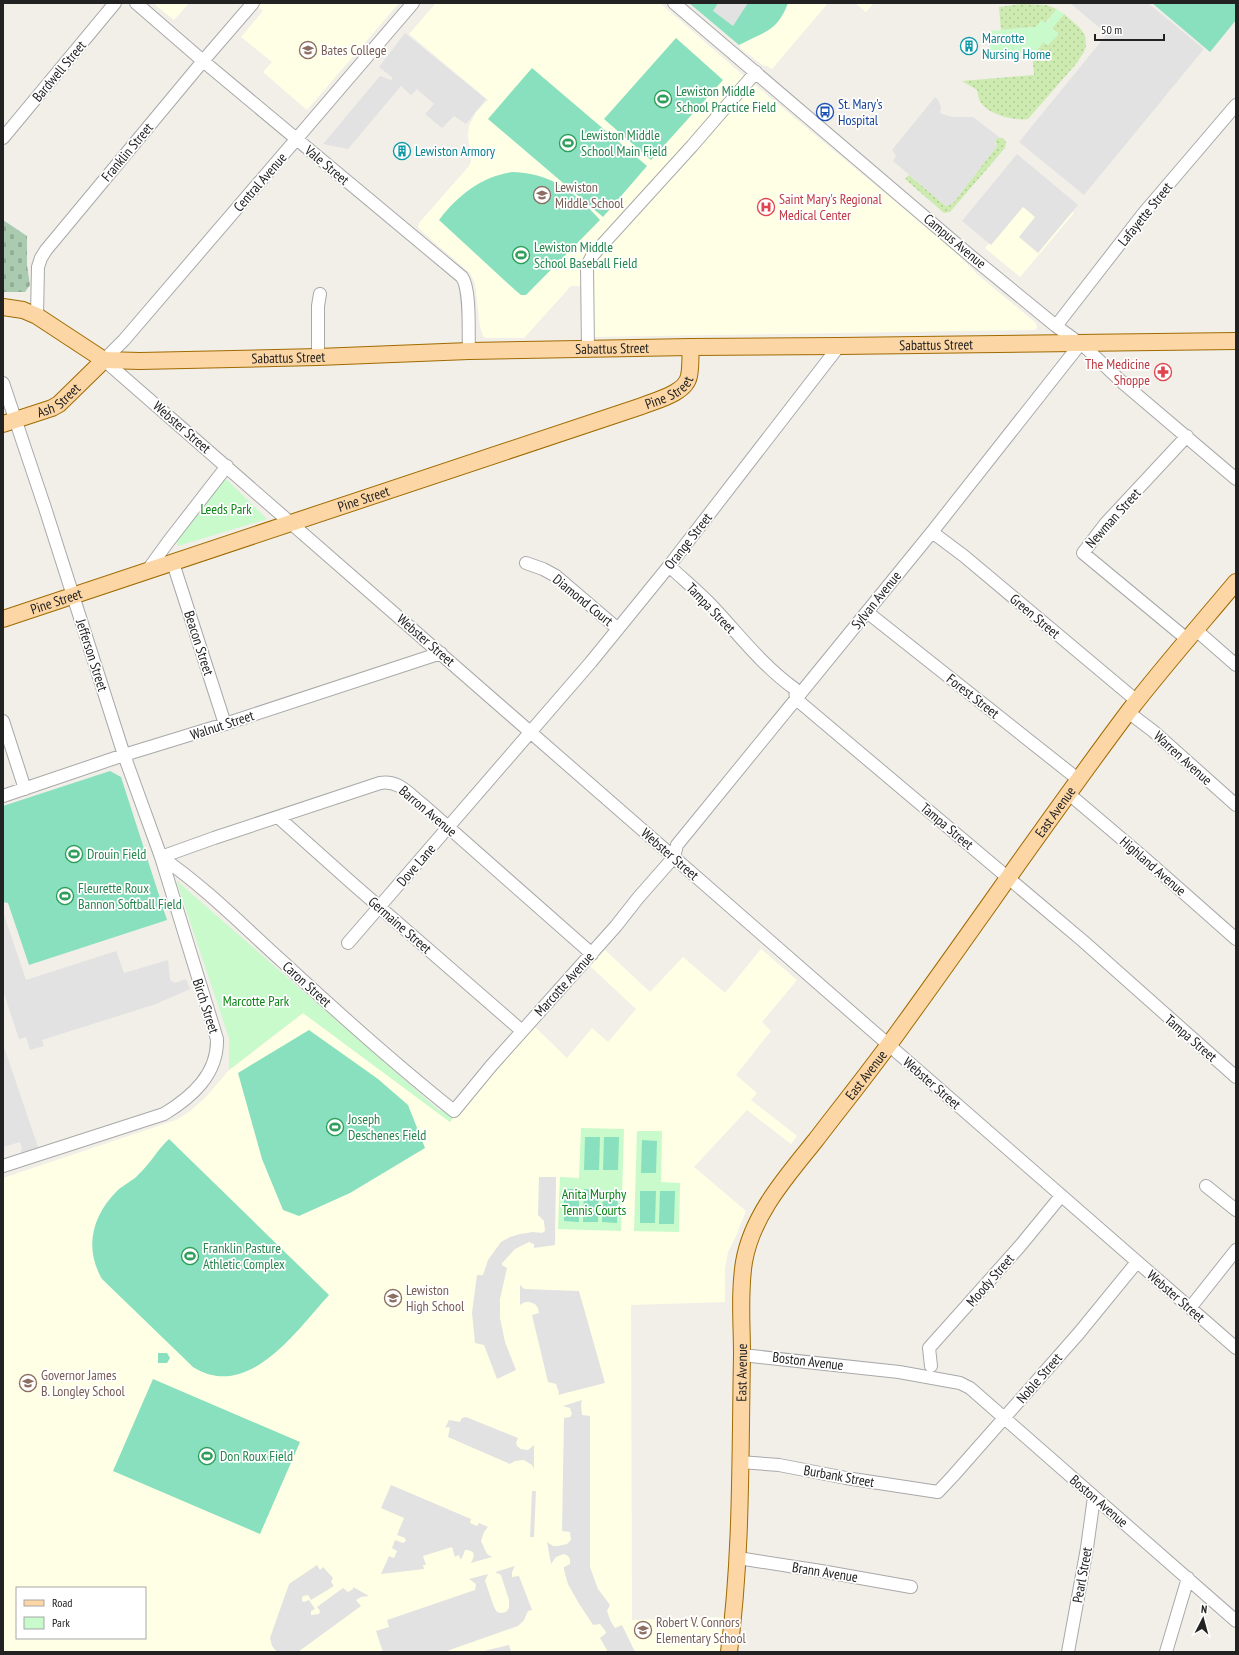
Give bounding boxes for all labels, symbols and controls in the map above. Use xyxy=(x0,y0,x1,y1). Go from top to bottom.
scale bar xyxy=(1095,16,1164,42)
text: 50 m xyxy=(1101,22,1122,37)
place label: Marcotte Nursing Home xyxy=(982,29,1051,63)
building icon: Marcotte Nursing Home xyxy=(959,36,979,56)
street label: Bardwell Street xyxy=(28,37,90,105)
school or university icon: Bates College xyxy=(298,40,318,60)
place label: Bates College xyxy=(321,41,387,59)
place label: Lewiston Middle School Practice Field xyxy=(676,82,776,116)
sports icon: Lewiston Middle School Practice Field xyxy=(653,89,673,109)
place label: St. Mary's Hospital xyxy=(838,95,883,129)
bus stop icon: St. Mary's Hospital xyxy=(815,102,835,122)
street label: Franklin Street xyxy=(97,119,157,185)
place label: Lewiston Middle School Main Field xyxy=(581,126,667,160)
sports icon: Lewiston Middle School Main Field xyxy=(558,133,578,153)
street label: Vale Street xyxy=(300,141,353,189)
building icon: Lewiston Armory xyxy=(392,141,412,161)
place label: Lewiston Armory xyxy=(415,142,496,160)
street label: Central Avenue xyxy=(229,149,291,215)
place label: Lewiston Middle School xyxy=(555,178,624,212)
street label: Lafayette Street xyxy=(1114,178,1176,249)
school or university icon: Lewiston Middle School xyxy=(532,185,552,205)
place label: Saint Mary's Regional Medical Center xyxy=(779,190,882,224)
hospital icon: Saint Mary's Regional Medical Center xyxy=(756,197,776,217)
street label: Campus Avenue xyxy=(920,210,990,272)
place label: Lewiston Middle School Baseball Field xyxy=(534,238,637,272)
sports icon: Lewiston Middle School Baseball Field xyxy=(511,245,531,265)
street label: Sabattus Street xyxy=(899,335,973,354)
street label: Sabattus Street xyxy=(575,339,649,358)
street label: Sabattus Street xyxy=(251,348,326,367)
place label: The Medicine Shoppe xyxy=(1085,355,1150,389)
pharmacy icon: The Medicine Shoppe xyxy=(1153,362,1173,382)
street label: Pine Street xyxy=(642,374,697,413)
street label: Ash Street xyxy=(35,379,84,421)
street label: Webster Street xyxy=(149,397,215,457)
street label: Pine Street xyxy=(335,482,392,516)
street label: Newman Street xyxy=(1081,484,1145,552)
park label: Leeds Park xyxy=(200,500,252,518)
street label: Orange Street xyxy=(660,509,716,573)
street label: Sylvan Avenue xyxy=(847,567,905,633)
street label: Diamond Court xyxy=(549,570,617,630)
street label: Tampa Street xyxy=(682,579,740,637)
street label: Pine Street xyxy=(28,584,84,618)
street label: Green Street xyxy=(1006,590,1064,642)
street label: Beacon Street xyxy=(180,608,218,678)
street label: Webster Street xyxy=(393,610,459,670)
street label: Jefferson Street xyxy=(72,616,112,693)
street label: Forest Street xyxy=(943,670,1003,722)
street label: Walnut Street xyxy=(188,706,256,744)
street label: Warren Avenue xyxy=(1150,727,1216,789)
street label: Barron Avenue xyxy=(395,782,461,841)
street label: East Avenue xyxy=(1031,783,1080,841)
street label: Tampa Street xyxy=(917,799,977,853)
street label: Webster Street xyxy=(637,824,703,884)
street label: Highland Avenue xyxy=(1116,832,1190,900)
street label: Dove Lane xyxy=(393,840,440,890)
sports icon: Drouin Field xyxy=(64,844,84,864)
place label: Drouin Field xyxy=(87,845,146,863)
place label: Fleurette Roux Bannon Softball Field xyxy=(78,879,182,913)
sports icon: Fleurette Roux Bannon Softball Field xyxy=(55,886,75,906)
street label: Germaine Street xyxy=(365,893,435,958)
street label: Marcotte Avenue xyxy=(530,948,598,1020)
street label: Caron Street xyxy=(279,957,335,1011)
street label: Birch Street xyxy=(189,976,223,1036)
park label: Marcotte Park xyxy=(223,992,290,1010)
street label: Tampa Street xyxy=(1161,1010,1221,1066)
street label: East Avenue xyxy=(841,1046,891,1104)
street label: Webster Street xyxy=(899,1053,965,1113)
place label: Joseph Deschenes Field xyxy=(347,1110,426,1144)
sports icon: Joseph Deschenes Field xyxy=(325,1117,345,1137)
park label: Anita Murphy Tennis Courts xyxy=(562,1185,627,1219)
place label: Franklin Pasture Athletic Complex xyxy=(203,1239,285,1273)
sports icon: Franklin Pasture Athletic Complex xyxy=(180,1246,200,1266)
street label: Moody Street xyxy=(962,1250,1018,1310)
street label: Webster Street xyxy=(1143,1266,1209,1326)
place label: Lewiston High School xyxy=(406,1281,465,1315)
school or university icon: Lewiston High School xyxy=(383,1288,403,1308)
street label: East Avenue xyxy=(732,1343,751,1402)
street label: Boston Avenue xyxy=(772,1348,845,1374)
street label: Noble Street xyxy=(1012,1349,1066,1407)
place label: Governor James B. Longley School xyxy=(41,1366,125,1400)
school or university icon: Governor James B. Longley School xyxy=(18,1373,38,1393)
sports icon: Don Roux Field xyxy=(197,1446,217,1466)
place label: Don Roux Field xyxy=(220,1447,293,1465)
street label: Burbank Street xyxy=(802,1461,876,1491)
street label: Boston Avenue xyxy=(1066,1471,1132,1531)
street label: Pearl Street xyxy=(1068,1546,1096,1604)
street label: Brann Avenue xyxy=(791,1558,859,1586)
legend xyxy=(16,1587,146,1639)
text: Road xyxy=(52,1595,72,1610)
north arrow xyxy=(1183,1599,1223,1639)
text: N xyxy=(1200,1602,1208,1616)
place label: Robert V. Connors Elementary School xyxy=(656,1613,746,1647)
text: Park xyxy=(52,1615,70,1630)
school or university icon: Robert V. Connors Elementary School xyxy=(633,1620,653,1640)

